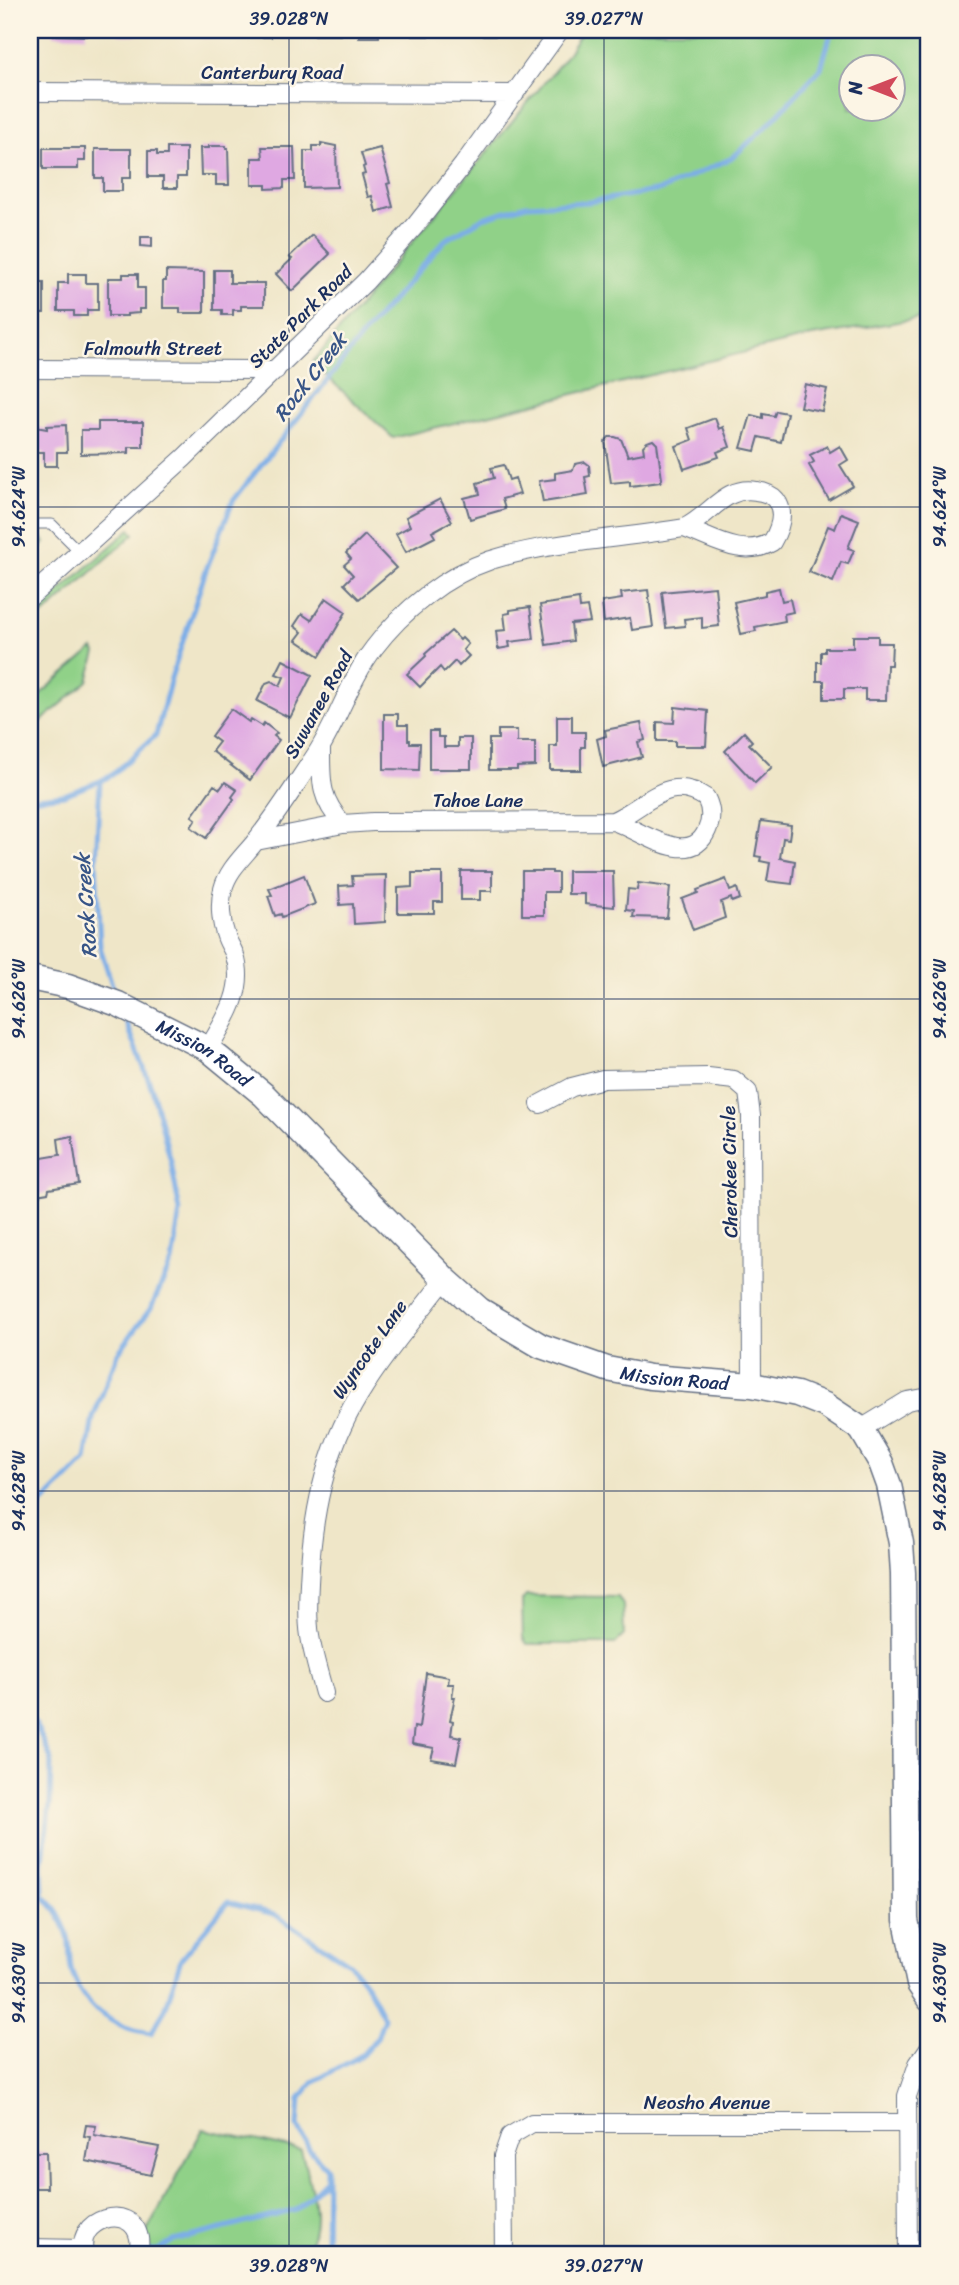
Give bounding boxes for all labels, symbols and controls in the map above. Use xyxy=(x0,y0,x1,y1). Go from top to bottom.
text: 39.028°N xyxy=(249,3,329,35)
text: 39.027°N xyxy=(565,3,644,35)
north arrow xyxy=(836,52,906,122)
street label: Canterbury Road xyxy=(201,56,345,89)
text: N xyxy=(839,81,872,96)
street label: State Park Road xyxy=(240,256,361,376)
water label: Rock Creek xyxy=(263,322,359,430)
street label: Falmouth Street xyxy=(84,332,222,365)
text: 94.624°W xyxy=(3,465,35,548)
text: 94.624°W xyxy=(924,465,956,548)
street label: Suwanee Road xyxy=(275,642,363,765)
street label: Tahoe Lane xyxy=(433,784,523,817)
water label: Rock Creek xyxy=(63,850,109,959)
text: 94.626°W xyxy=(3,958,35,1039)
text: 94.626°W xyxy=(924,958,956,1039)
street label: Mission Road xyxy=(150,1010,261,1097)
street label: Cherokee Circle xyxy=(712,1106,747,1238)
street label: Wyncote Lane xyxy=(323,1292,416,1406)
street label: Mission Road xyxy=(618,1356,732,1400)
text: 94.628°W xyxy=(3,1449,35,1531)
text: 94.628°W xyxy=(924,1449,956,1531)
text: 94.630°W xyxy=(3,1941,35,2023)
text: 94.630°W xyxy=(924,1941,956,2023)
street label: Neosho Avenue xyxy=(644,2086,770,2119)
text: 39.028°N xyxy=(249,2250,329,2282)
text: 39.027°N xyxy=(565,2250,644,2282)

